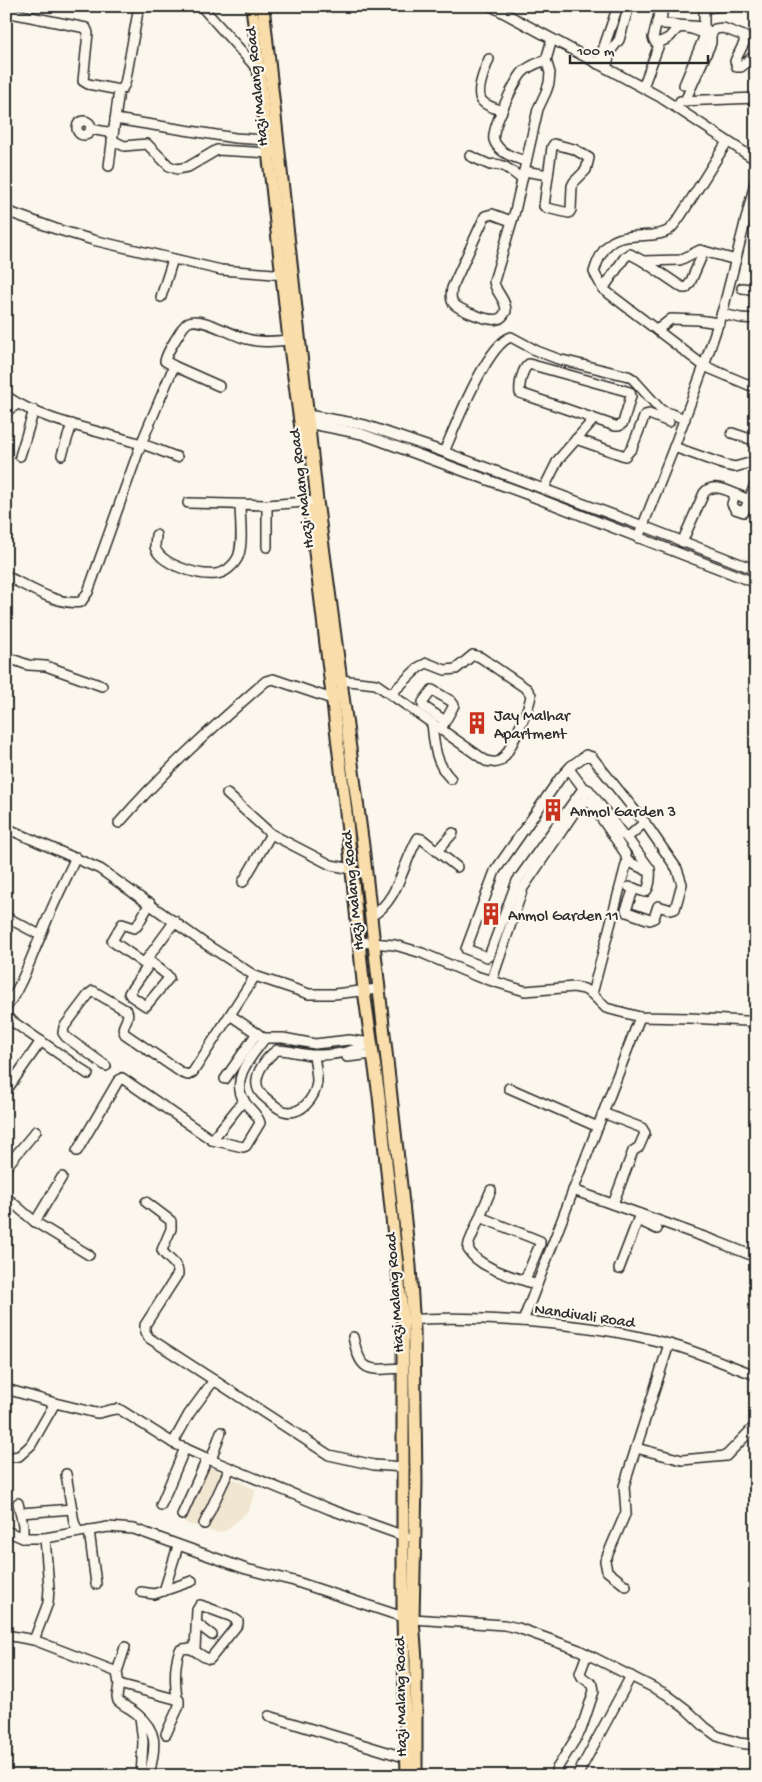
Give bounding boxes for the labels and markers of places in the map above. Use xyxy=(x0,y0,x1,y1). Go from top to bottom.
place label: Jay Malhar Apartment xyxy=(494,708,571,745)
building icon: Jay Malhar Apartment xyxy=(464,710,490,736)
building icon: Anmol Garden 3 xyxy=(540,797,566,823)
place label: Anmol Garden 3 xyxy=(570,804,676,823)
building icon: Anmol Garden 11 xyxy=(478,901,504,927)
place label: Anmol Garden 11 xyxy=(508,908,619,927)

